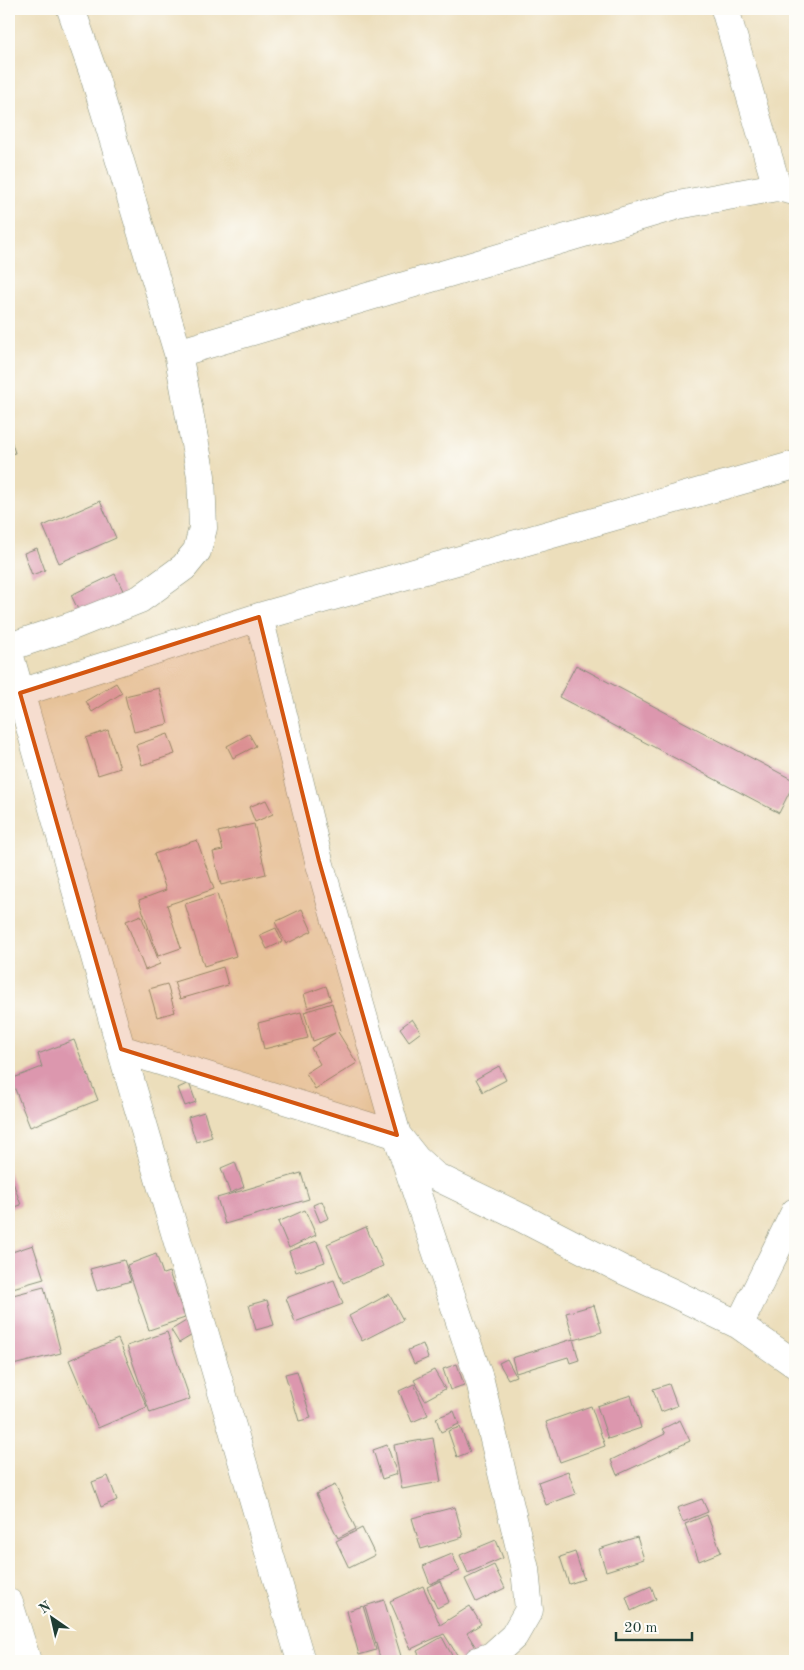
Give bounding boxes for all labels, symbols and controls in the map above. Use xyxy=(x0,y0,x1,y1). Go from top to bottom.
north arrow xyxy=(28,1592,78,1642)
text: N xyxy=(37,1599,54,1617)
scale bar xyxy=(616,1610,693,1642)
text: 20 m xyxy=(624,1621,658,1636)

